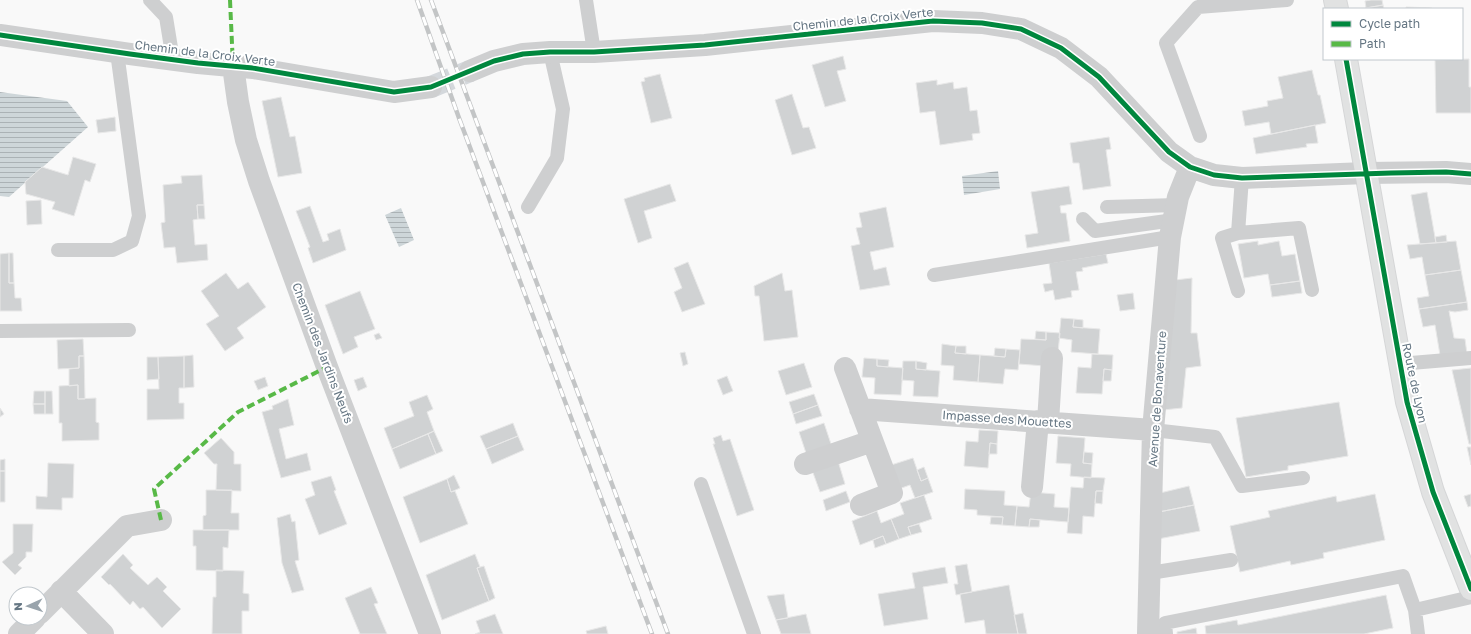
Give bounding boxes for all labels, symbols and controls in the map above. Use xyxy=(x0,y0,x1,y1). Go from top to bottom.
street label: Chemin de la Croix Verte xyxy=(792,4,934,34)
legend xyxy=(1323,8,1463,60)
text: Cycle path xyxy=(1359,16,1420,31)
text: Path xyxy=(1359,36,1386,51)
street label: Chemin de la Croix Verte xyxy=(134,37,276,69)
street label: Chemin des Jardins Neufs xyxy=(289,280,357,426)
street label: Avenue de Bonaventure xyxy=(1145,331,1169,467)
street label: Route de Lyon xyxy=(1399,342,1431,424)
street label: Impasse des Mouettes xyxy=(942,407,1072,431)
north arrow xyxy=(8,586,48,626)
text: N xyxy=(11,602,24,611)

